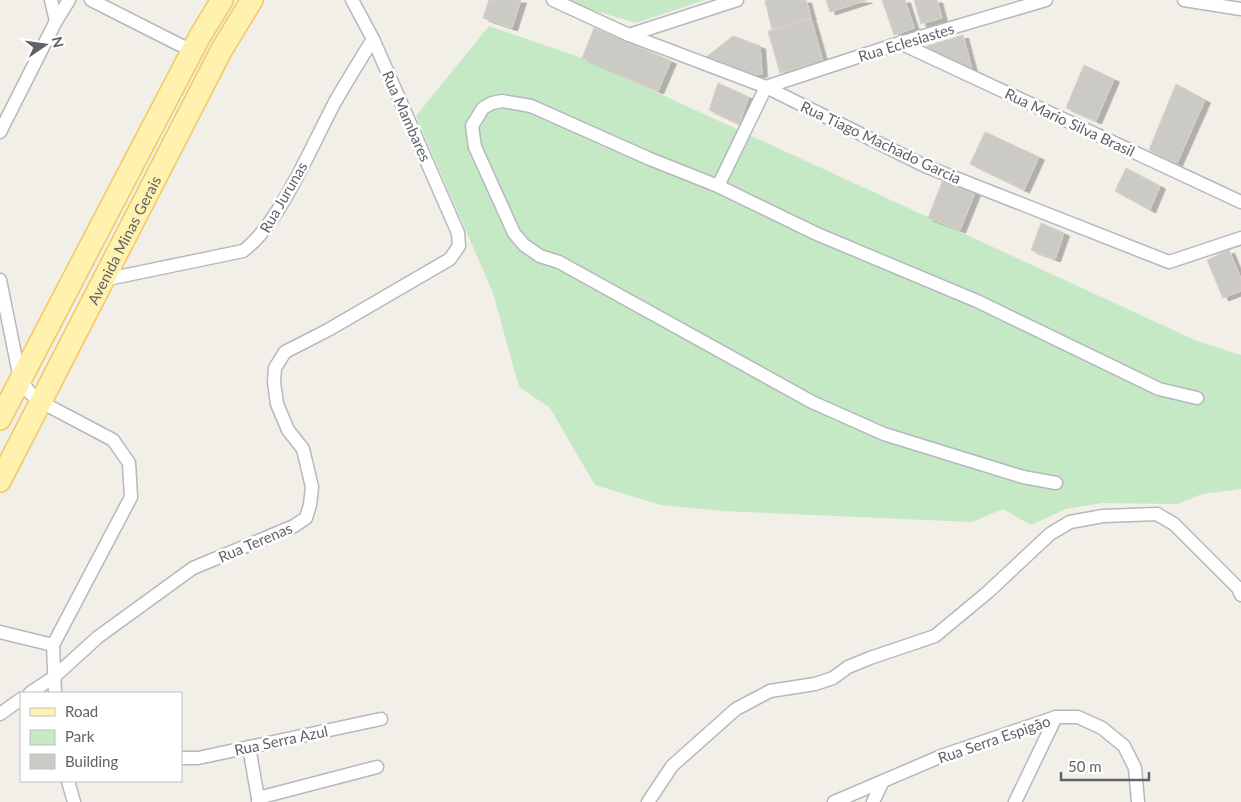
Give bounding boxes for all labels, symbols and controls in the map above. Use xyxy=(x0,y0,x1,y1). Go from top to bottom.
street label: Rua Eclesiastes xyxy=(856,19,956,65)
north arrow xyxy=(20,20,70,70)
text: N xyxy=(49,35,68,49)
street label: Rua Mambares xyxy=(379,68,435,164)
street label: Rua Mario Silva Brasil xyxy=(1002,84,1138,160)
street label: Rua Tiago Machado Garcia xyxy=(798,97,964,187)
street label: Rua Jurunas xyxy=(255,158,311,236)
street label: Avenida Minas Gerais xyxy=(83,173,164,307)
street label: Rua Terenas xyxy=(215,518,295,566)
legend xyxy=(20,692,182,782)
text: Road xyxy=(65,702,98,720)
street label: Rua Serra Espigão xyxy=(935,711,1053,767)
street label: Rua Serra Azul xyxy=(233,721,329,759)
text: Park xyxy=(65,727,95,745)
scale bar xyxy=(1061,750,1148,782)
text: Building xyxy=(65,752,118,770)
text: 50 m xyxy=(1068,757,1102,775)

